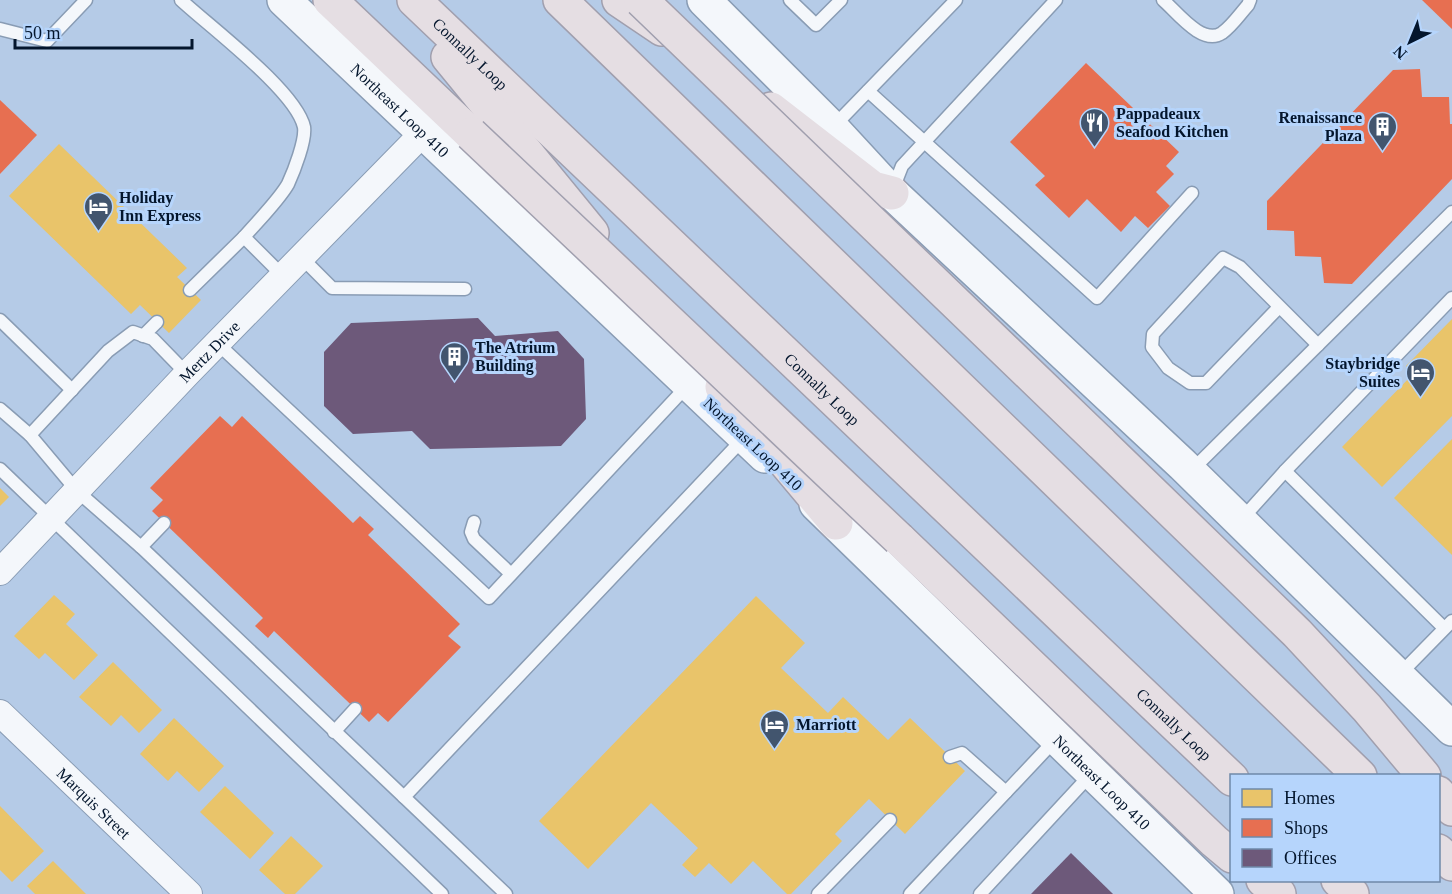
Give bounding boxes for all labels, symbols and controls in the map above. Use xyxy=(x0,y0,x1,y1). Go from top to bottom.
scale bar xyxy=(15,12,192,50)
north arrow xyxy=(1380,12,1440,72)
street label: Connally Loop xyxy=(430,14,511,94)
text: 50 m xyxy=(24,23,61,43)
text: N xyxy=(1390,42,1410,63)
street label: Northeast Loop 410 xyxy=(348,60,452,160)
place label: Pappadeaux Seafood Kitchen xyxy=(1116,105,1229,140)
restaurant icon: Pappadeaux Seafood Kitchen xyxy=(1079,106,1111,148)
place label: Renaissance Plaza xyxy=(1278,109,1362,144)
building icon: Renaissance Plaza xyxy=(1367,110,1399,152)
place label: Holiday Inn Express xyxy=(119,189,201,225)
hotel icon: Holiday Inn Express xyxy=(82,190,114,232)
street label: Mertz Drive xyxy=(176,317,243,385)
place label: The Atrium Building xyxy=(475,339,556,375)
building icon: The Atrium Building xyxy=(438,340,470,382)
street label: Connally Loop xyxy=(782,350,863,429)
place label: Staybridge Suites xyxy=(1325,355,1400,390)
hotel icon: Staybridge Suites xyxy=(1405,356,1437,398)
street label: Northeast Loop 410 xyxy=(700,394,806,495)
street label: Connally Loop xyxy=(1134,685,1215,764)
hotel icon: Marriott xyxy=(759,708,791,750)
place label: Marriott xyxy=(796,716,857,733)
street label: Northeast Loop 410 xyxy=(1050,731,1154,833)
street label: Marquis Street xyxy=(54,764,134,842)
legend xyxy=(1230,774,1440,882)
text: Homes xyxy=(1284,788,1335,808)
text: Shops xyxy=(1284,818,1328,838)
text: Offices xyxy=(1284,848,1337,868)

